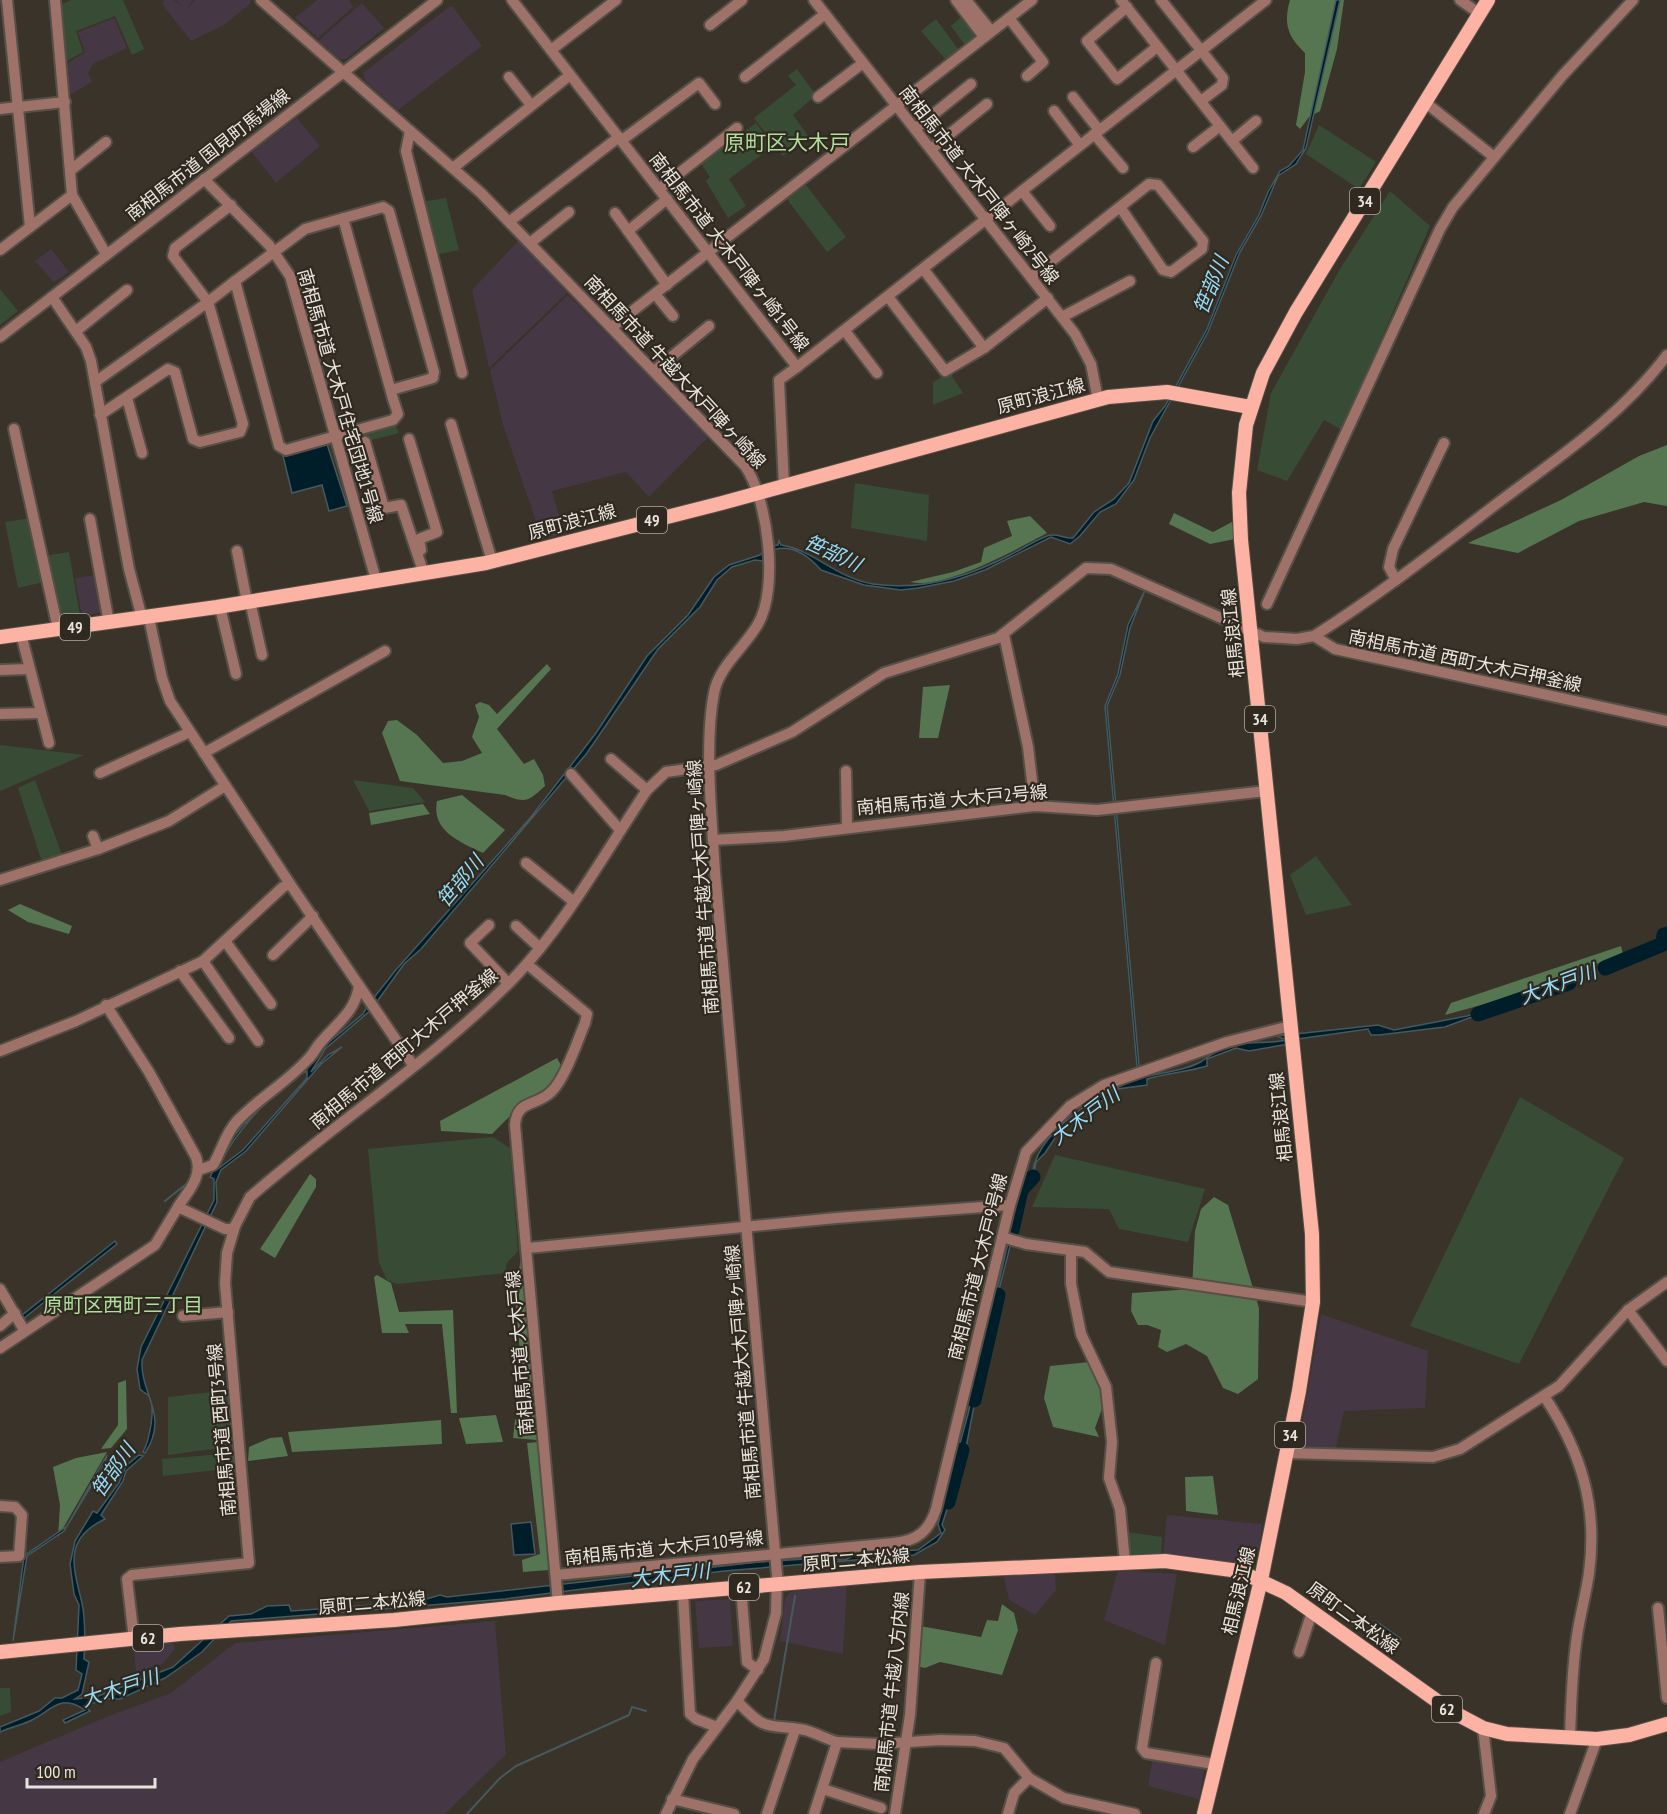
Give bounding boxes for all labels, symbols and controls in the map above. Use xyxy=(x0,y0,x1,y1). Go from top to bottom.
street label: 南相馬市道 大木戸陣ヶ崎2号線 xyxy=(895,81,1064,289)
street label: 南相馬市道 国見町馬場線 xyxy=(121,83,294,226)
district label: 原町区大木戸 xyxy=(724,129,850,156)
street label: 南相馬市道 大木戸陣ヶ崎1号線 xyxy=(645,148,814,356)
road number: 34 xyxy=(1350,188,1380,214)
water label: 笹部川 xyxy=(1188,250,1235,318)
street label: 南相馬市道 大木戸住宅団地1号線 xyxy=(293,266,388,526)
street label: 南相馬市道 牛越大木戸陣ヶ崎線 xyxy=(580,270,771,473)
street label: 原町浪江線 xyxy=(994,373,1087,418)
street label: 原町浪江線 xyxy=(525,499,618,544)
road number: 49 xyxy=(637,507,667,533)
water label: 笹部川 xyxy=(800,529,867,578)
street label: 相馬浪江線 xyxy=(1216,587,1249,679)
road number: 49 xyxy=(60,614,90,640)
street label: 南相馬市道 西町大木戸押釜線 xyxy=(1346,625,1584,696)
road number: 34 xyxy=(1245,706,1275,732)
street label: 南相馬市道 牛越大木戸陣ヶ崎線 xyxy=(682,759,723,1015)
street label: 南相馬市道 大木戸2号線 xyxy=(855,780,1049,819)
water label: 笹部川 xyxy=(431,848,491,912)
water label: 大木戸川 xyxy=(1516,957,1602,1010)
street label: 南相馬市道 西町大木戸押釜線 xyxy=(305,963,502,1134)
street label: 相馬浪江線 xyxy=(1264,1071,1297,1163)
water label: 大木戸川 xyxy=(1045,1080,1126,1150)
street label: 南相馬市道 大木戸9号線 xyxy=(943,1171,1012,1363)
street label: 南相馬市道 牛越大木戸陣ヶ崎線 xyxy=(720,1244,765,1500)
street label: 南相馬市道 大木戸線 xyxy=(501,1269,538,1437)
district label: 原町区西町三丁目 xyxy=(43,1292,203,1318)
street label: 南相馬市道 西町3号線 xyxy=(202,1342,241,1518)
road number: 34 xyxy=(1275,1422,1305,1448)
water label: 笹部川 xyxy=(85,1436,142,1502)
street label: 南相馬市道 大木戸10号線 xyxy=(563,1526,765,1569)
street label: 原町二本松線 xyxy=(801,1543,911,1576)
street label: 相馬浪江線 xyxy=(1217,1544,1260,1637)
water label: 大木戸川 xyxy=(629,1558,713,1592)
road number: 62 xyxy=(729,1574,759,1600)
street label: 原町二本松線 xyxy=(1303,1577,1404,1659)
street label: 原町二本松線 xyxy=(317,1586,427,1619)
street label: 南相馬市道 牛越八方内線 xyxy=(870,1590,913,1794)
road number: 62 xyxy=(133,1625,163,1651)
water label: 大木戸川 xyxy=(78,1663,164,1713)
road number: 62 xyxy=(1432,1696,1462,1722)
scale bar xyxy=(27,1751,154,1789)
text: 100 m xyxy=(36,1760,76,1783)

